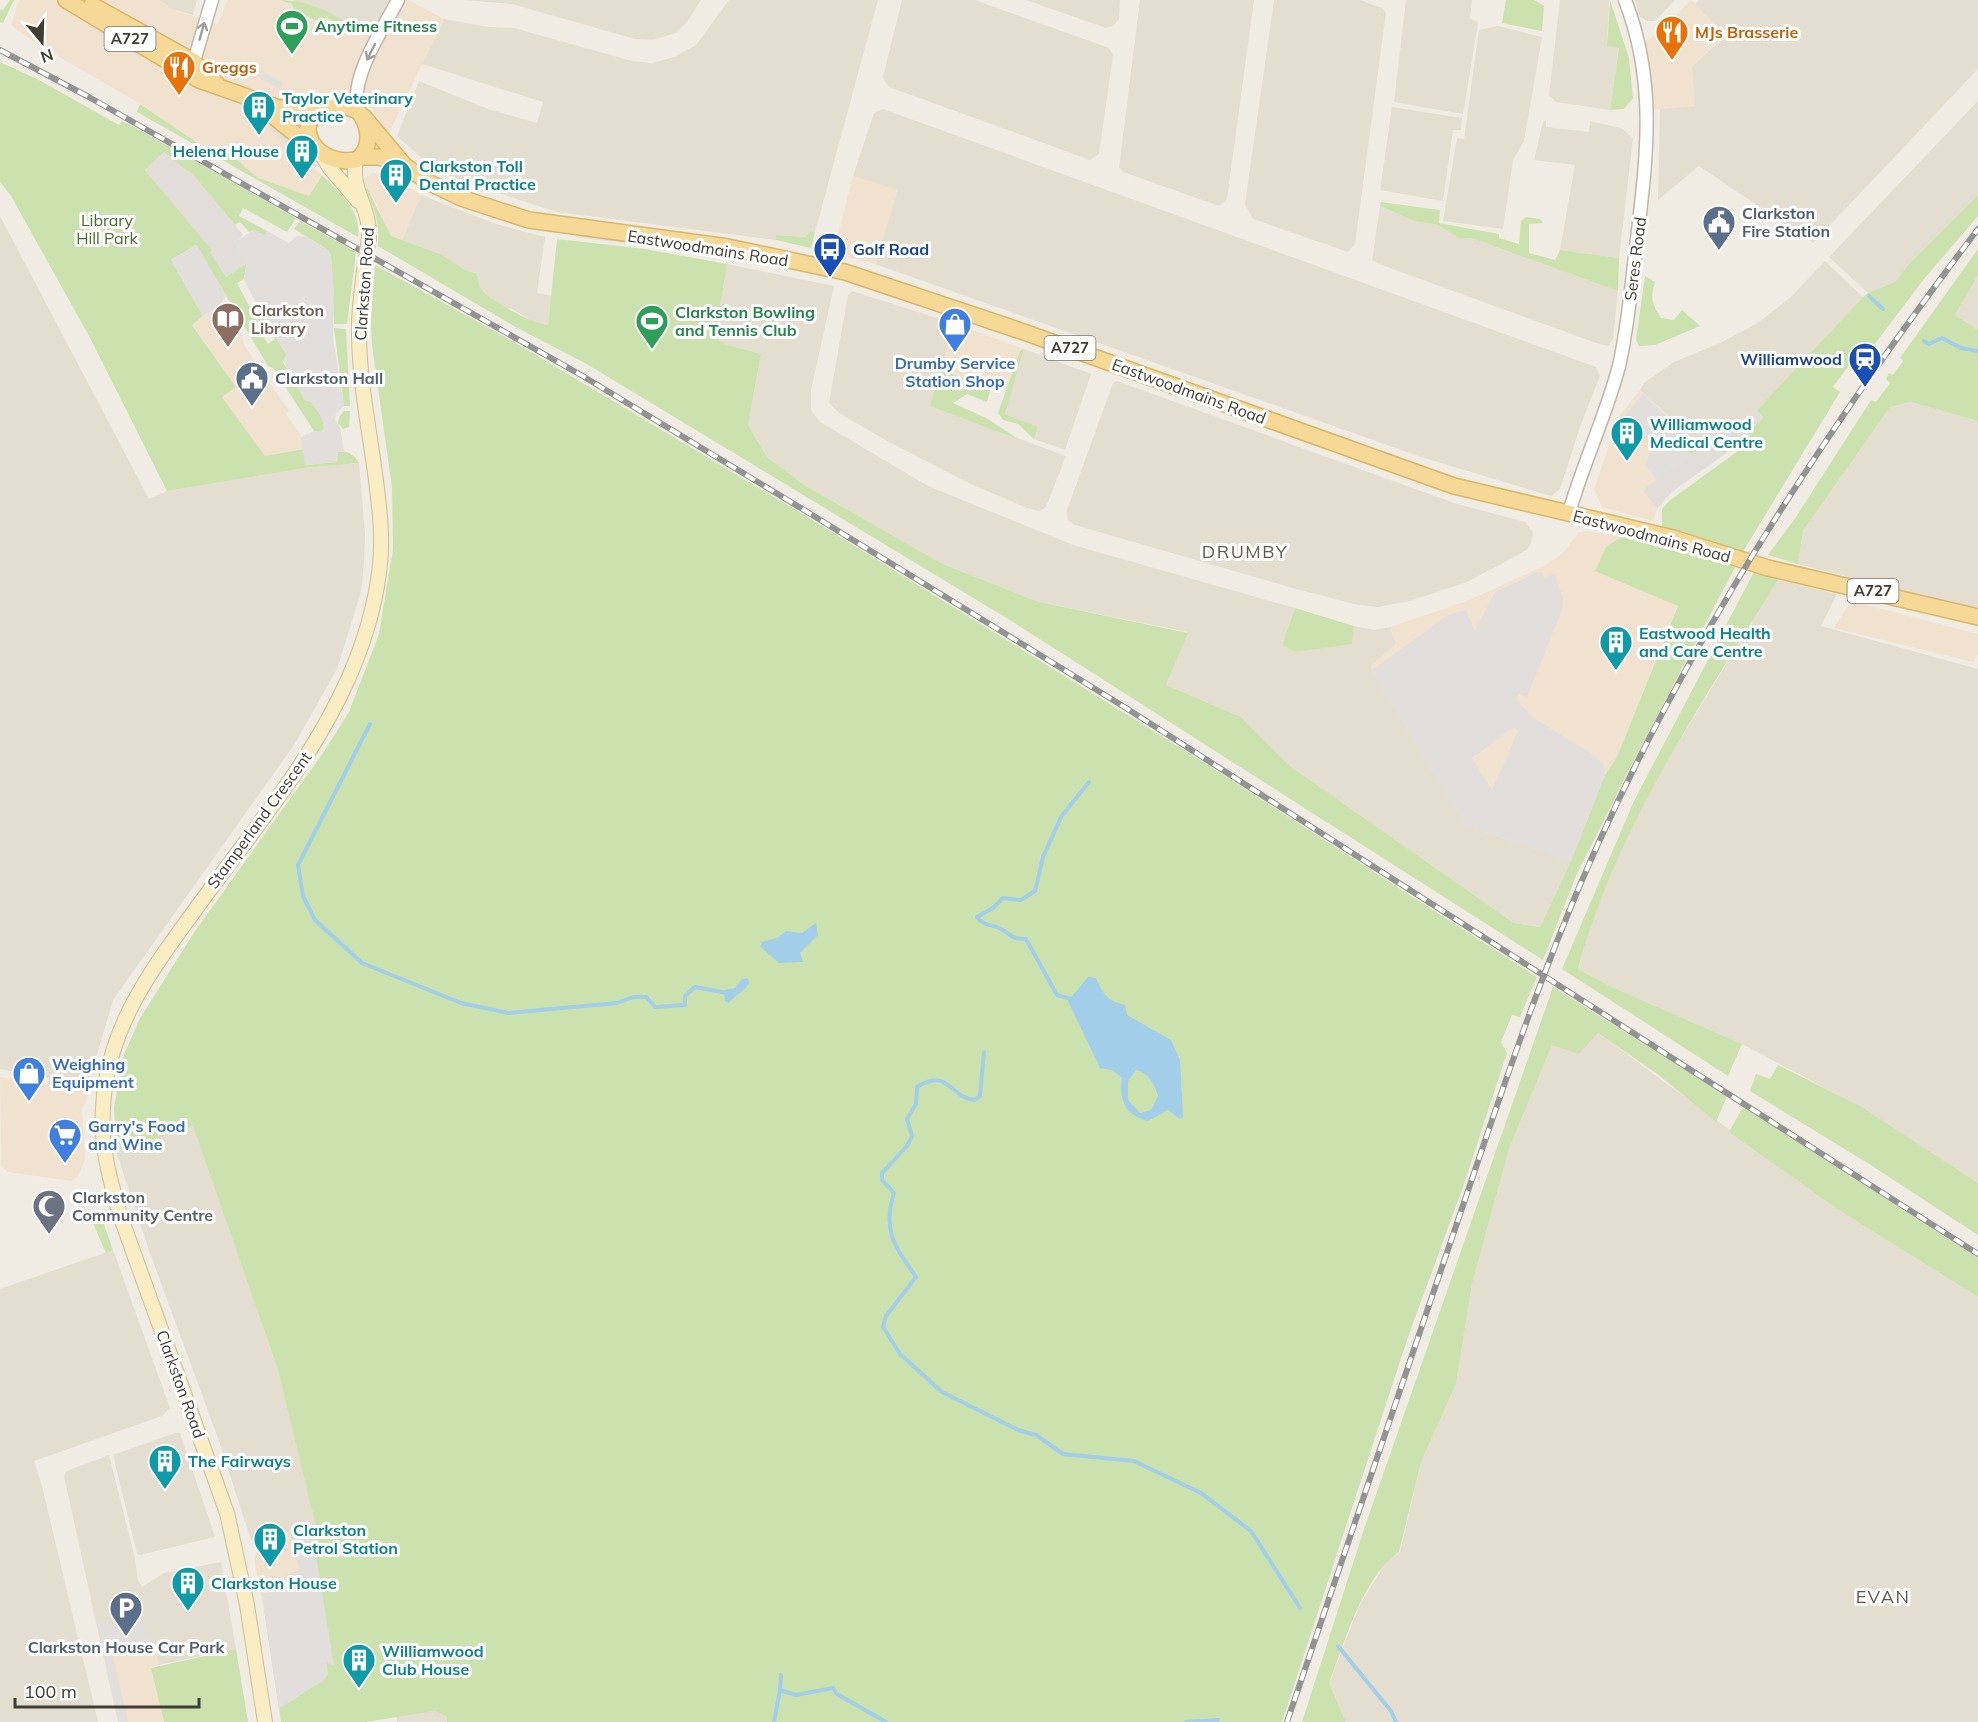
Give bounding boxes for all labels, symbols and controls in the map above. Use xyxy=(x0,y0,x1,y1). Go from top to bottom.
sports icon: Anytime Fitness xyxy=(274,8,310,55)
north arrow xyxy=(12,12,72,72)
restaurant icon: MJs Brasserie xyxy=(1654,14,1690,61)
place label: Anytime Fitness xyxy=(315,16,437,36)
one-way arrow xyxy=(197,22,209,41)
place label: MJs Brasserie xyxy=(1695,22,1799,42)
road number: A727 xyxy=(104,27,156,51)
one-way arrow xyxy=(365,43,377,61)
text: N xyxy=(38,45,56,68)
restaurant icon: Greggs xyxy=(161,49,197,96)
place label: Greggs xyxy=(202,57,257,77)
place label: Taylor Veterinary Practice xyxy=(282,88,413,126)
building icon: Taylor Veterinary Practice xyxy=(241,89,277,136)
building icon: Helena House xyxy=(284,133,320,180)
place label: Helena House xyxy=(173,141,279,161)
place label: Clarkston Toll Dental Practice xyxy=(419,156,536,194)
building icon: Clarkston Toll Dental Practice xyxy=(378,157,414,204)
place label: Clarkston Fire Station xyxy=(1742,203,1830,241)
public building icon: Clarkston Fire Station xyxy=(1701,204,1737,251)
park label: Library Hill Park xyxy=(76,210,139,248)
street label: Seres Road xyxy=(1620,216,1650,302)
street label: Eastwoodmains Road xyxy=(626,225,790,271)
street label: Clarkston Road xyxy=(350,227,378,341)
bus stop icon: Golf Road xyxy=(812,231,848,278)
place label: Golf Road xyxy=(853,239,929,259)
place label: Clarkston Library xyxy=(251,300,324,338)
library icon: Clarkston Library xyxy=(210,301,246,348)
place label: Clarkston Bowling and Tennis Club xyxy=(675,302,815,340)
sports icon: Clarkston Bowling and Tennis Club xyxy=(634,303,670,350)
shop icon: Drumby Service Station Shop xyxy=(937,306,973,353)
road number: A727 xyxy=(1044,336,1096,360)
station icon: Williamwood xyxy=(1847,341,1883,388)
place label: Williamwood xyxy=(1740,349,1842,369)
place label: Drumby Service Station Shop xyxy=(895,353,1016,391)
street label: Eastwoodmains Road xyxy=(1109,354,1269,428)
public building icon: Clarkston Hall xyxy=(234,360,270,407)
place label: Clarkston Hall xyxy=(275,368,383,388)
place label: Williamwood Medical Centre xyxy=(1650,414,1763,452)
building icon: Williamwood Medical Centre xyxy=(1609,415,1645,462)
street label: Eastwoodmains Road xyxy=(1571,505,1733,567)
district label: DRUMBY xyxy=(1202,540,1288,563)
road number: A727 xyxy=(1848,579,1898,603)
place label: Eastwood Health and Care Centre xyxy=(1639,623,1771,661)
building icon: Eastwood Health and Care Centre xyxy=(1598,624,1634,671)
street label: Stamperland Crescent xyxy=(203,747,316,892)
place label: Weighing Equipment xyxy=(52,1054,134,1092)
shop icon: Weighing Equipment xyxy=(11,1055,47,1102)
place label: Garry's Food and Wine xyxy=(88,1116,186,1154)
supermarket icon: Garry's Food and Wine xyxy=(47,1117,83,1164)
place label: Clarkston Community Centre xyxy=(72,1187,213,1225)
mosque icon: Clarkston Community Centre xyxy=(31,1188,67,1235)
street label: Clarkston Road xyxy=(152,1327,210,1441)
building icon: The Fairways xyxy=(147,1443,183,1490)
place label: The Fairways xyxy=(188,1451,291,1471)
place label: Clarkston Petrol Station xyxy=(293,1520,398,1558)
building icon: Clarkston Petrol Station xyxy=(252,1521,288,1568)
building icon: Clarkston House xyxy=(170,1565,206,1612)
place label: Clarkston House xyxy=(211,1573,337,1593)
district label: EVAN xyxy=(1856,1585,1910,1608)
parking icon: Clarkston House Car Park xyxy=(108,1590,144,1637)
place label: Clarkston House Car Park xyxy=(28,1637,225,1657)
place label: Williamwood Club House xyxy=(382,1641,484,1679)
building icon: Williamwood Club House xyxy=(341,1642,377,1689)
scale bar xyxy=(15,1671,200,1709)
text: 100 m xyxy=(24,1680,77,1703)

